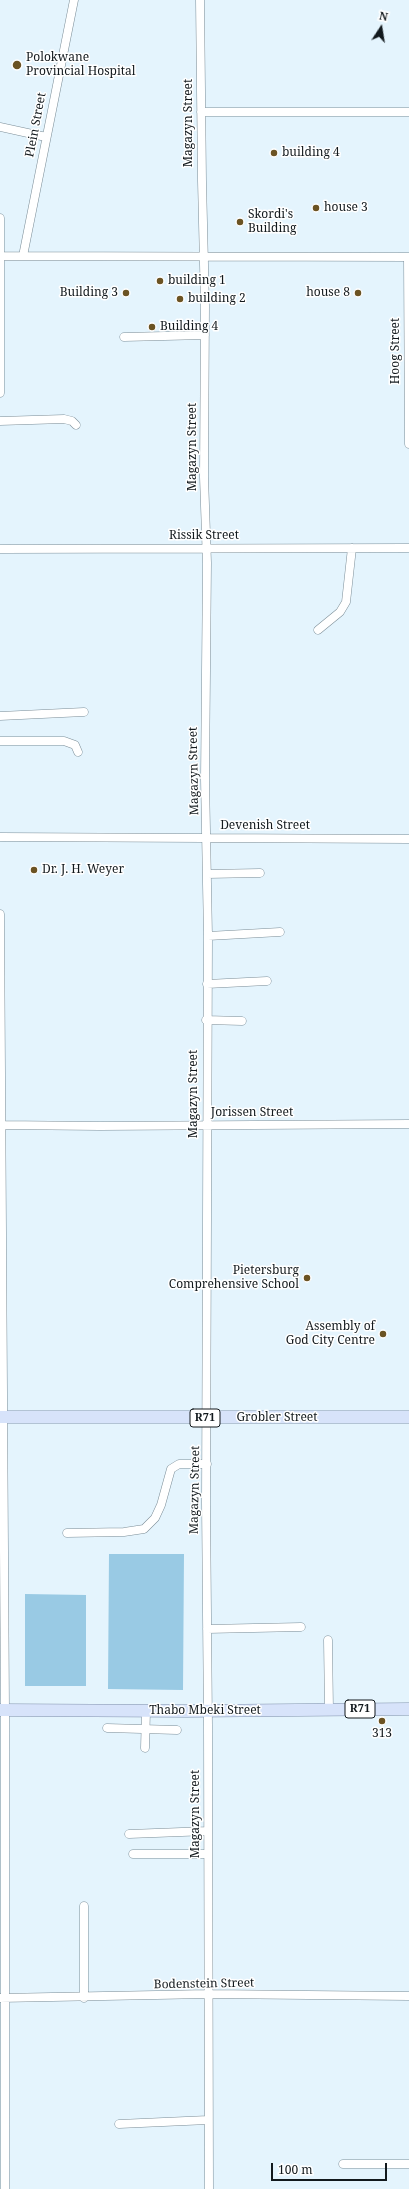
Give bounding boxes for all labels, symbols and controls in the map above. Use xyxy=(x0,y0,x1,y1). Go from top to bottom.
north arrow xyxy=(361,8,401,48)
text: N xyxy=(378,8,389,24)
place label: Polokwane Provincial Hospital xyxy=(26,51,135,79)
marker: Polokwane Provincial Hospital xyxy=(11,59,23,71)
street label: Magazyn Street xyxy=(182,79,196,167)
street label: Plein Street xyxy=(23,91,49,159)
place label: building 4 xyxy=(282,146,340,160)
marker: building 4 xyxy=(269,148,279,158)
place label: house 3 xyxy=(324,201,368,215)
marker: house 3 xyxy=(311,203,321,213)
place label: Skordi's Building xyxy=(248,208,296,236)
marker: Skordi's Building xyxy=(235,217,245,227)
place label: building 1 xyxy=(168,274,226,288)
marker: building 1 xyxy=(155,276,165,286)
place label: Building 3 xyxy=(60,286,118,300)
place label: house 8 xyxy=(306,286,350,300)
marker: Building 3 xyxy=(121,288,131,298)
marker: house 8 xyxy=(353,288,363,298)
place label: building 2 xyxy=(188,292,246,306)
marker: building 2 xyxy=(175,294,185,304)
street label: Hoog Street xyxy=(389,318,403,384)
place label: Building 4 xyxy=(160,320,218,334)
marker: Building 4 xyxy=(147,322,157,332)
street label: Magazyn Street xyxy=(186,403,200,491)
street label: Rissik Street xyxy=(169,529,239,543)
street label: Magazyn Street xyxy=(186,727,202,815)
street label: Devenish Street xyxy=(220,819,310,833)
place label: Dr. J. H. Weyer xyxy=(42,863,124,877)
marker: Dr. J. H. Weyer xyxy=(29,865,39,875)
street label: Magazyn Street xyxy=(187,1050,201,1138)
street label: Jorissen Street xyxy=(211,1106,293,1120)
place label: Pietersburg Comprehensive School xyxy=(169,1264,299,1292)
marker: Pietersburg Comprehensive School xyxy=(302,1273,312,1283)
place label: Assembly of God City Centre xyxy=(286,1320,375,1348)
marker: Assembly of God City Centre xyxy=(378,1329,388,1339)
road number: R71 xyxy=(190,1409,220,1427)
street label: Grobler Street xyxy=(237,1411,317,1425)
street label: Magazyn Street xyxy=(187,1446,203,1534)
road number: R71 xyxy=(345,1700,375,1718)
street label: Thabo Mbeki Street xyxy=(149,1704,261,1718)
marker: 313 xyxy=(377,1716,387,1726)
place label: 313 xyxy=(372,1727,392,1741)
street label: Magazyn Street xyxy=(189,1770,203,1858)
street label: Bodenstein Street xyxy=(154,1976,254,1992)
scale bar xyxy=(273,2155,389,2181)
text: 100 m xyxy=(278,2161,313,2178)

